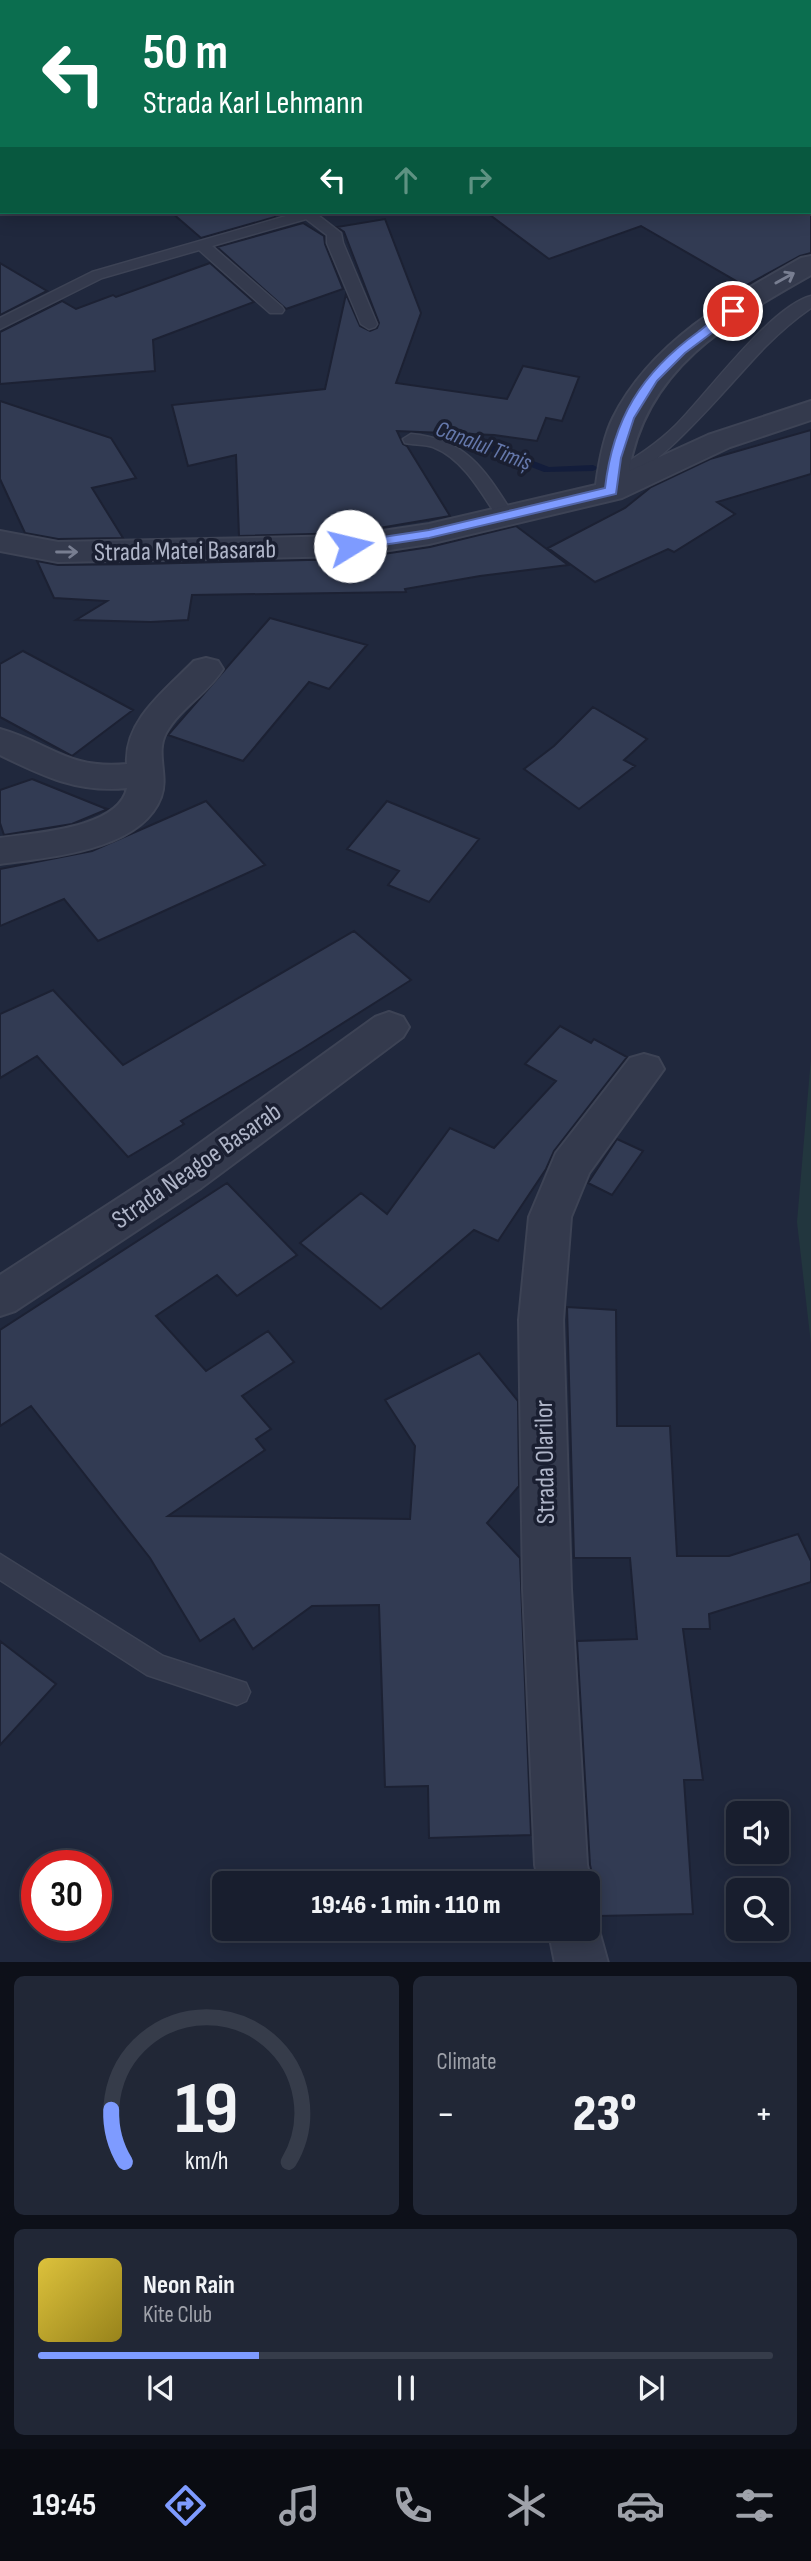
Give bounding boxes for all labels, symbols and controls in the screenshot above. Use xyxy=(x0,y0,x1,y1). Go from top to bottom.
text: 50 m xyxy=(143,24,228,83)
icon: left xyxy=(28,28,119,119)
text: Strada Karl Lehmann xyxy=(143,84,363,123)
icon: left xyxy=(314,161,352,199)
icon: ahead xyxy=(387,161,425,199)
icon: right xyxy=(460,161,498,199)
one-way arrow xyxy=(774,271,795,284)
pin xyxy=(703,281,763,341)
icon: arrive xyxy=(714,292,752,330)
water label: Canalul Timiș xyxy=(432,415,536,477)
position arrow xyxy=(313,509,387,583)
street label: Strada Matei Basarab xyxy=(94,534,277,569)
one-way arrow xyxy=(55,545,78,559)
street label: Strada Neagoe Basarab xyxy=(106,1096,287,1236)
street label: Strada Olarilor xyxy=(529,1399,562,1524)
map controls xyxy=(726,1801,789,1941)
button: sound xyxy=(726,1801,789,1864)
speed limit sign: 30 xyxy=(21,1850,112,1941)
button: search xyxy=(726,1878,789,1941)
text: 19:46 · 1 min · 110 m xyxy=(311,1890,501,1921)
text: Climate xyxy=(437,2048,496,2076)
text: 19 xyxy=(175,2066,238,2154)
text: 23° xyxy=(573,2083,637,2146)
text: − xyxy=(437,2092,455,2137)
text: + xyxy=(754,2092,773,2137)
text: km/h xyxy=(185,2145,228,2176)
text: Neon Rain xyxy=(143,2270,235,2301)
text: Kite Club xyxy=(143,2301,212,2329)
icon: previous xyxy=(142,2369,180,2407)
icon: pause xyxy=(387,2369,425,2407)
icon: next xyxy=(632,2369,670,2407)
icon: directions xyxy=(161,2481,210,2530)
icon: music xyxy=(275,2481,324,2530)
icon: phone xyxy=(388,2481,437,2530)
icon: climate xyxy=(502,2481,551,2530)
icon: car xyxy=(616,2481,665,2530)
icon: filters xyxy=(730,2481,779,2530)
text: 19:45 xyxy=(32,2486,96,2525)

